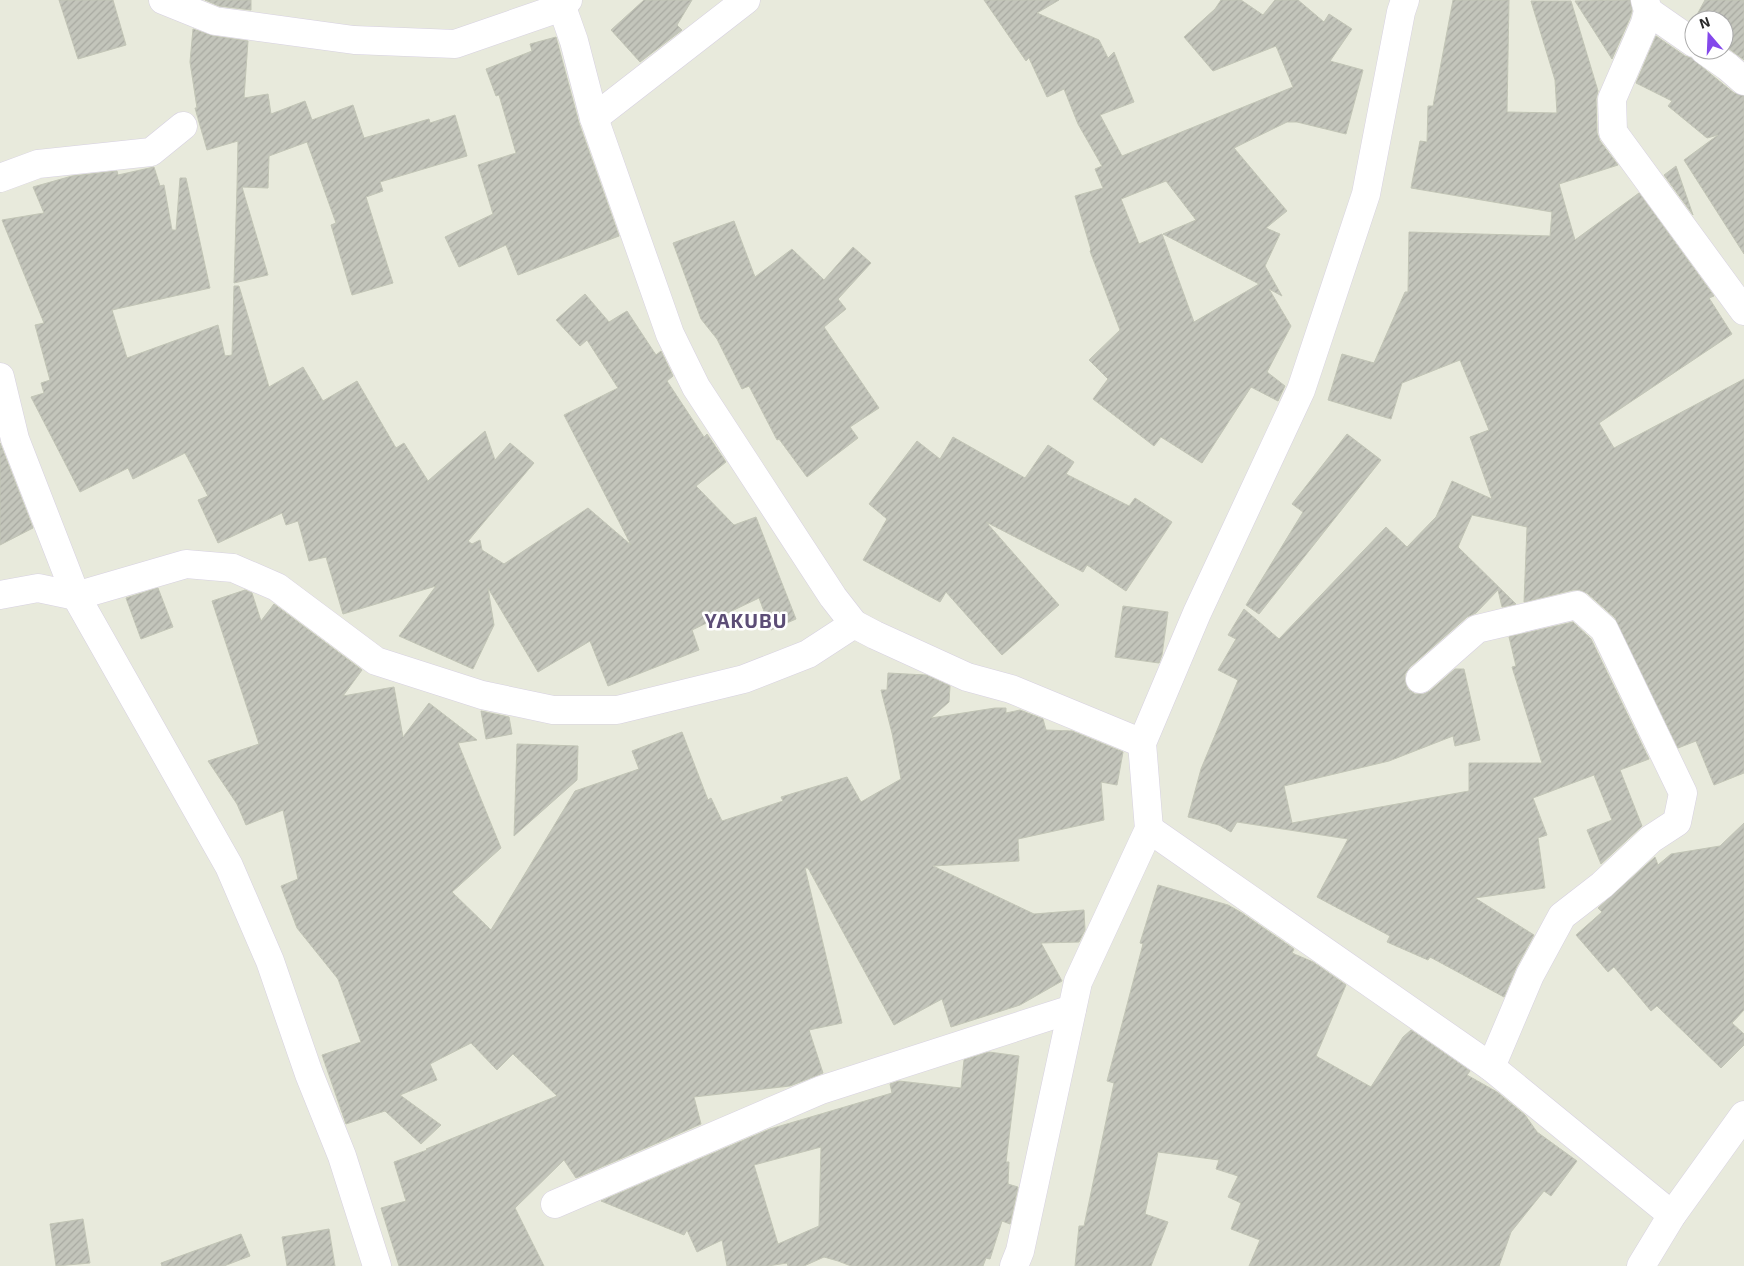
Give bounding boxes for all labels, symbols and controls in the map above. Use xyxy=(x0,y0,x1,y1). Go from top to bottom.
north arrow xyxy=(1684,10,1734,60)
text: N xyxy=(1697,13,1712,32)
district label: YAKUBU xyxy=(704,608,788,632)

